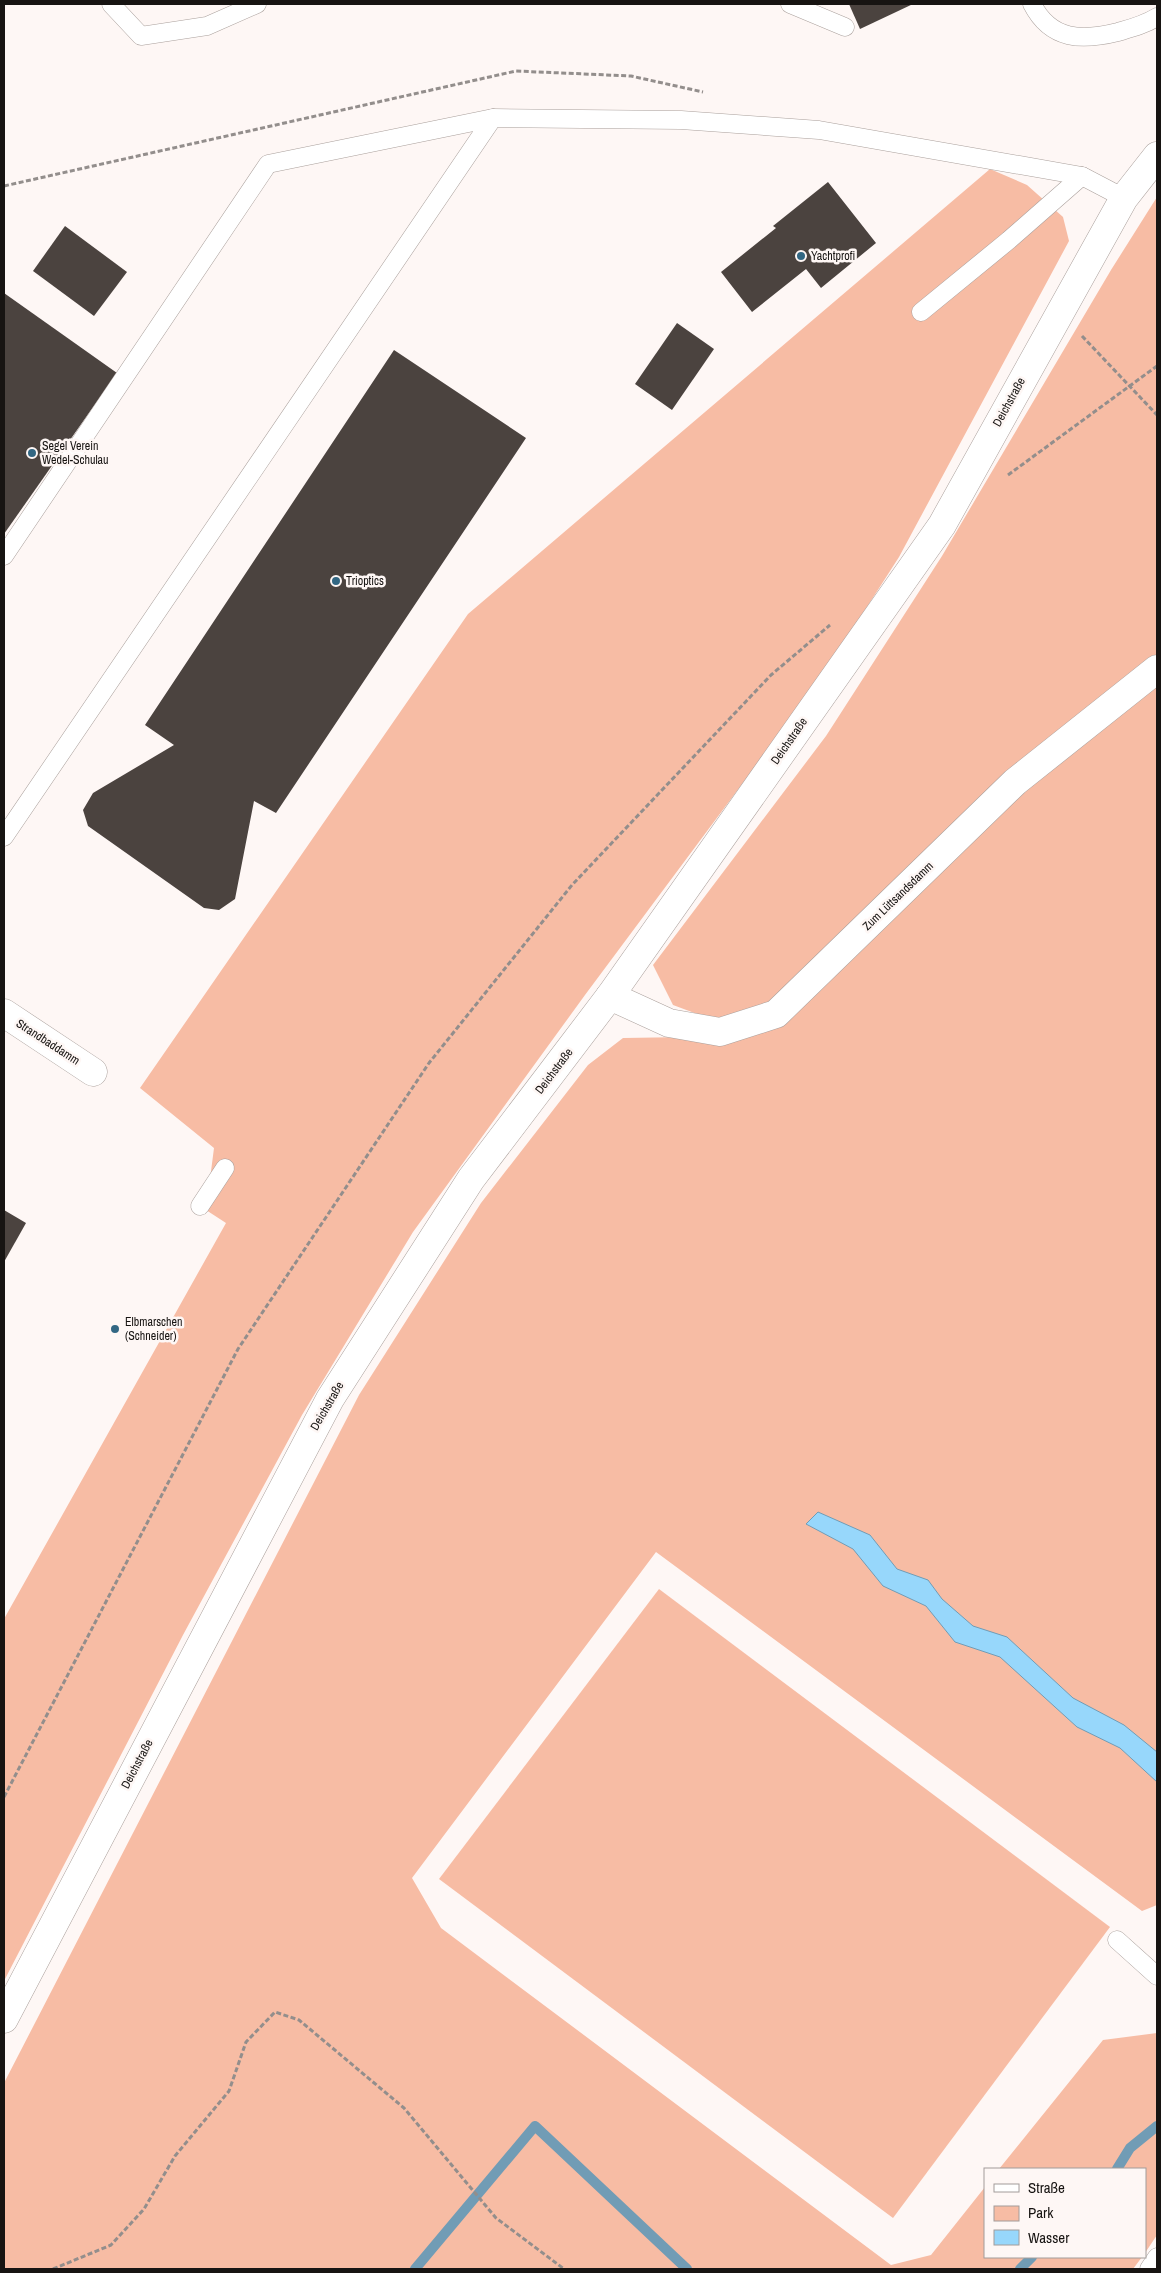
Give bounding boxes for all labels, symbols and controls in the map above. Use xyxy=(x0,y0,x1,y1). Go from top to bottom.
place label: Yachtprofi xyxy=(811,248,855,264)
marker: Yachtprofi xyxy=(795,250,807,262)
street label: Deichstraße xyxy=(989,375,1029,429)
place label: Segel Verein Wedel-Schulau xyxy=(42,438,109,468)
marker: Segel Verein Wedel-Schulau xyxy=(26,447,38,459)
place label: Trioptics xyxy=(346,573,384,589)
marker: Trioptics xyxy=(330,575,342,587)
street label: Deichstraße xyxy=(767,714,811,768)
street label: Zum Lüttsandsdamm xyxy=(859,858,937,934)
street label: Strandbaddamm xyxy=(13,1015,83,1069)
street label: Deichstraße xyxy=(531,1045,577,1097)
place label: Elbmarschen (Schneider) xyxy=(125,1314,182,1344)
marker: Elbmarschen (Schneider) xyxy=(109,1323,121,1335)
street label: Deichstraße xyxy=(307,1379,347,1433)
street label: Deichstraße xyxy=(117,1737,157,1791)
legend xyxy=(984,2168,1146,2258)
text: Straße xyxy=(1028,2177,1065,2198)
text: Park xyxy=(1028,2202,1054,2223)
text: Wasser xyxy=(1028,2227,1069,2248)

